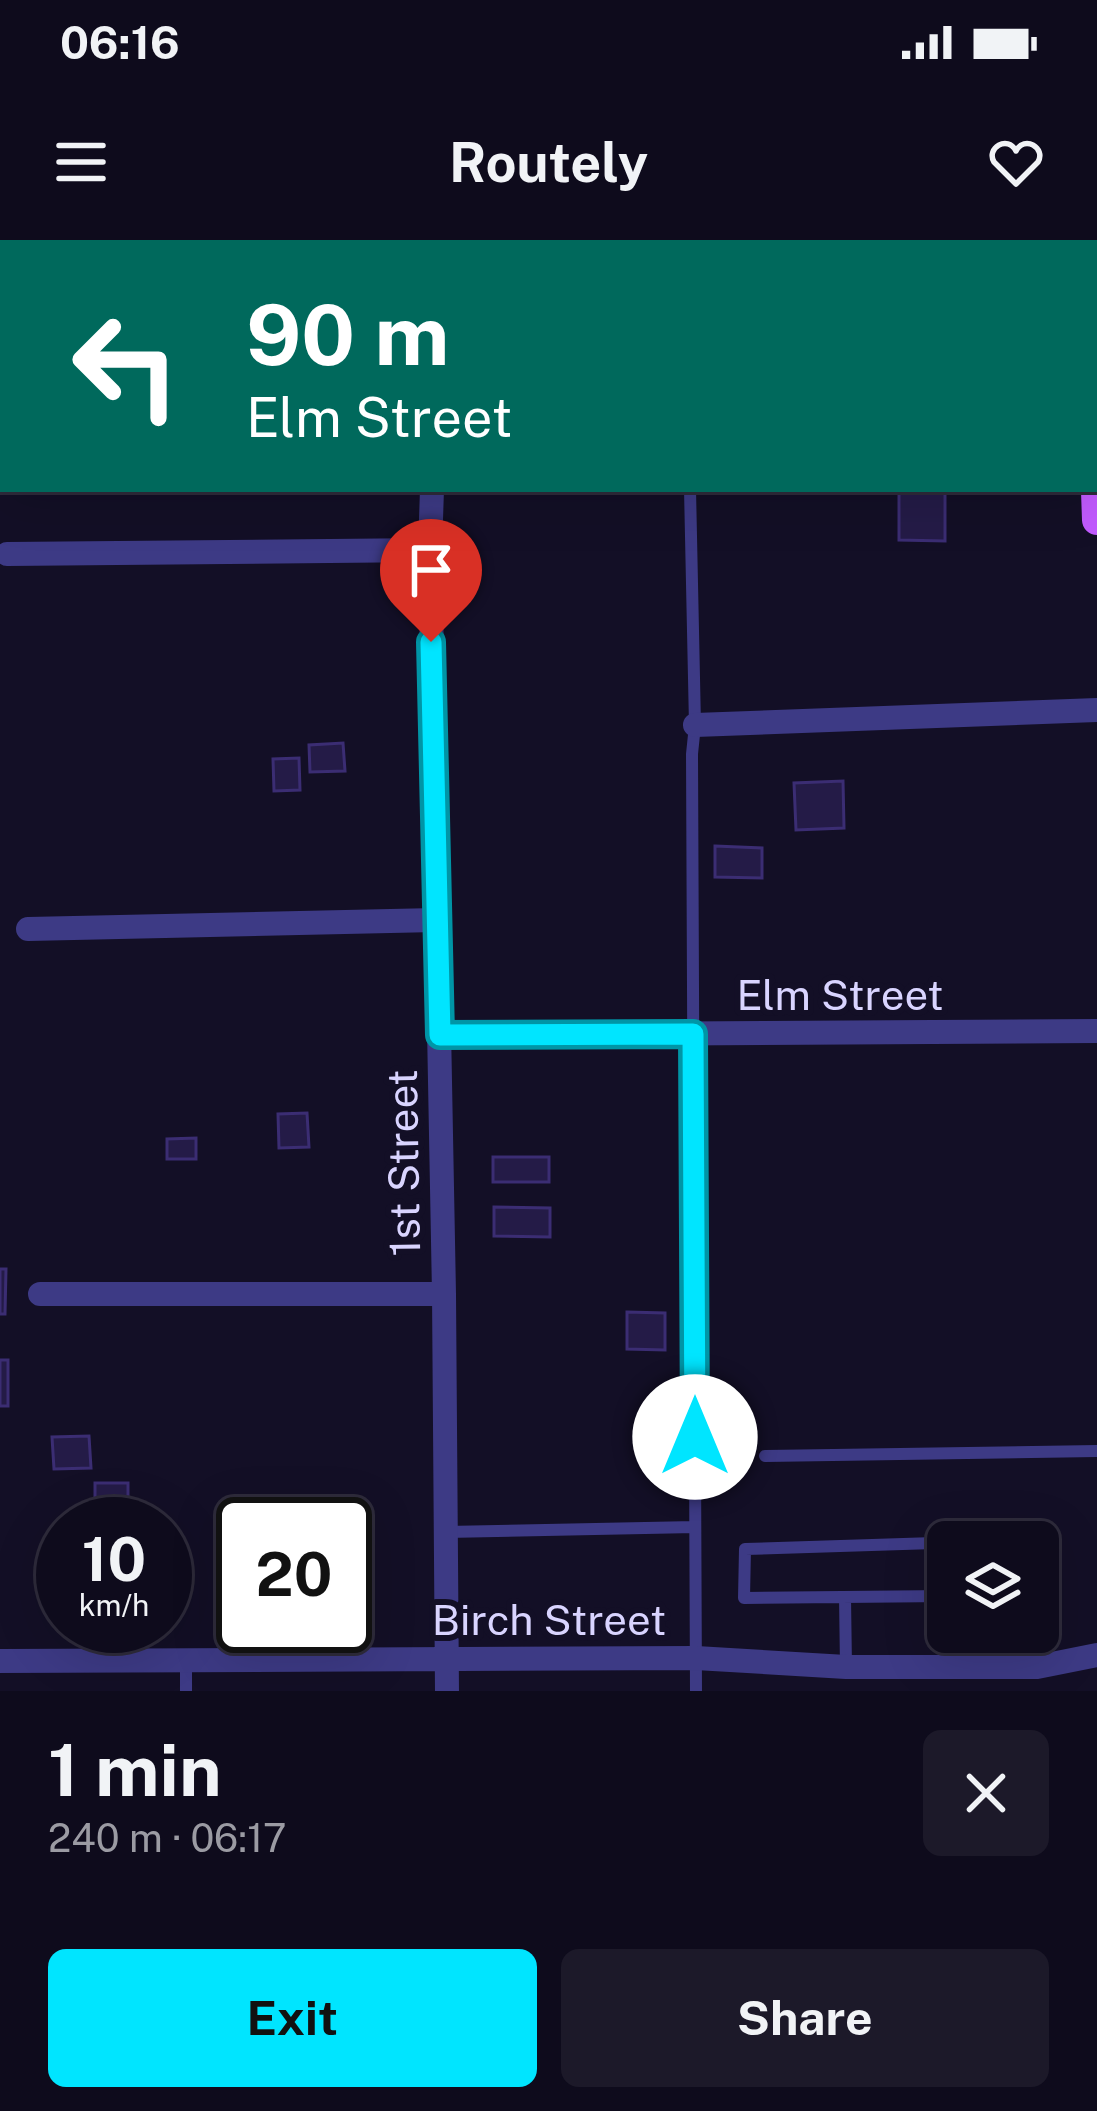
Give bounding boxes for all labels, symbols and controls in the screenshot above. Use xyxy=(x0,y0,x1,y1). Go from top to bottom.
text: 06:16 xyxy=(60,16,180,69)
icon: menu xyxy=(48,129,114,195)
icon: heart xyxy=(983,129,1049,195)
text: Routely xyxy=(449,131,648,194)
text: 90 m xyxy=(246,285,449,384)
icon: left xyxy=(48,288,204,444)
text: Elm Street xyxy=(246,386,512,449)
pin xyxy=(380,519,482,642)
icon: arrive xyxy=(398,537,464,603)
street label: Elm Street xyxy=(736,970,944,1019)
street label: 1st Street xyxy=(377,1069,429,1257)
position arrow xyxy=(632,1374,758,1500)
speed limit sign: 20 xyxy=(216,1497,372,1653)
map controls xyxy=(927,1521,1059,1653)
button: layers xyxy=(927,1521,1059,1653)
text: 10 xyxy=(82,1524,146,1595)
text: km/h xyxy=(79,1587,149,1623)
street label: Birch Street xyxy=(432,1595,666,1644)
text: 1 min xyxy=(48,1728,222,1812)
button: close xyxy=(923,1730,1049,1856)
text: 240 m · 06:17 xyxy=(48,1815,286,1861)
button: Exit xyxy=(48,1949,537,2087)
button: Share xyxy=(561,1949,1049,2087)

